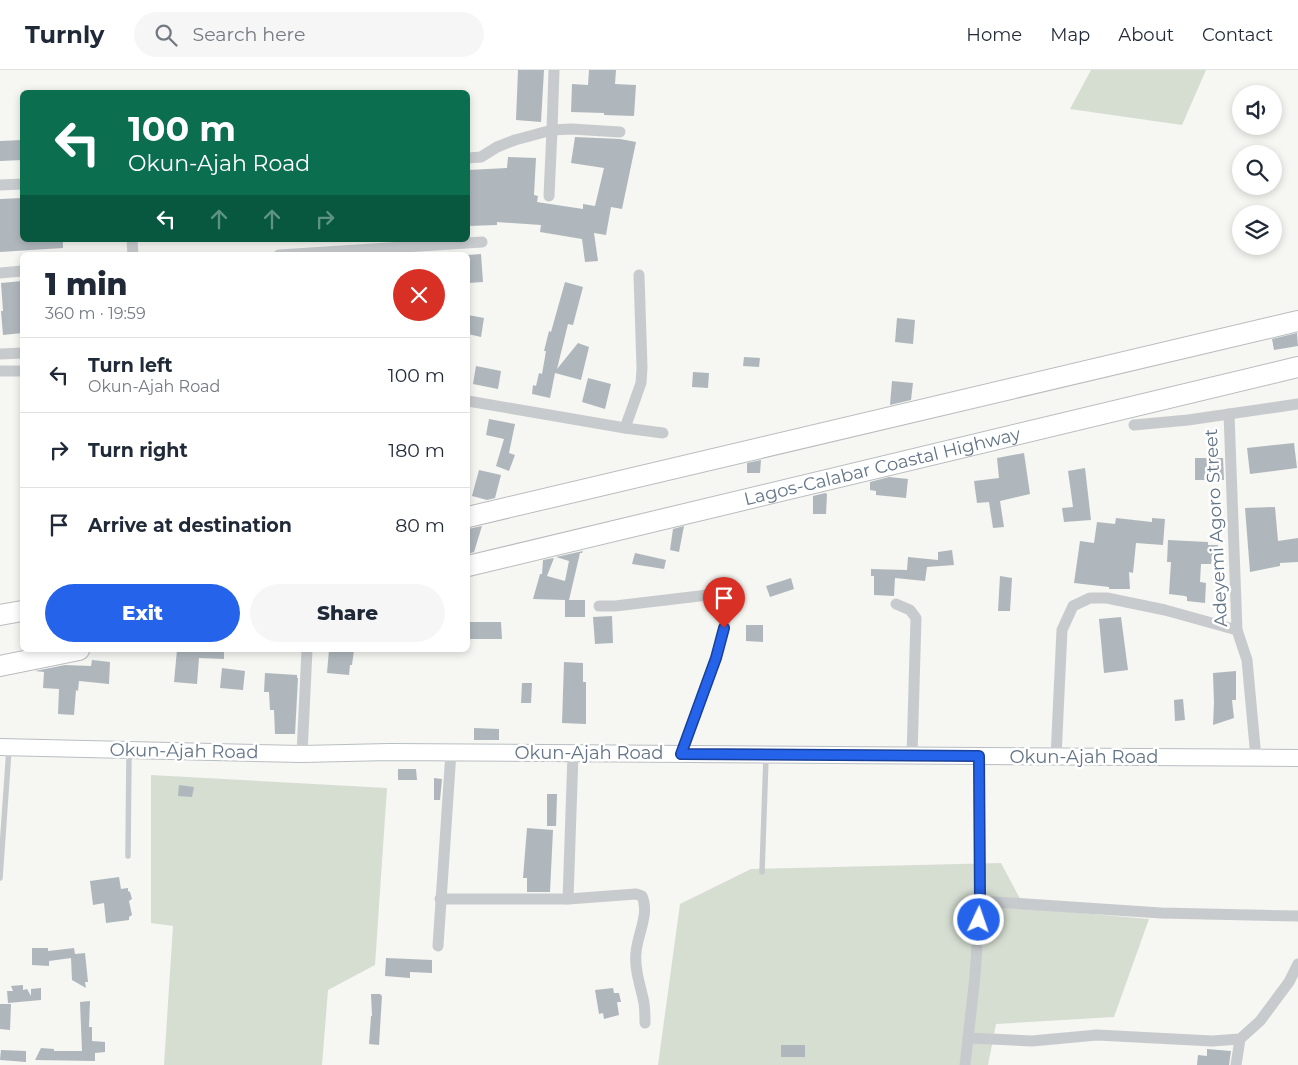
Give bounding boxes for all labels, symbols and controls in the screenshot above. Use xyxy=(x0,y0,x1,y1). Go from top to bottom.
search box xyxy=(134,12,484,57)
text: Turnly xyxy=(25,20,104,49)
icon: search xyxy=(152,21,180,49)
text: Search here xyxy=(192,23,305,46)
text: Home xyxy=(966,24,1022,46)
text: Map xyxy=(1050,24,1090,46)
text: About xyxy=(1118,24,1174,46)
text: Contact xyxy=(1202,24,1273,46)
map controls xyxy=(1232,85,1282,255)
button: sound xyxy=(1232,85,1282,135)
text: 100 m xyxy=(128,107,236,150)
icon: left xyxy=(45,110,110,175)
button: search xyxy=(1232,145,1282,195)
text: Okun-Ajah Road xyxy=(128,150,310,177)
icon: left xyxy=(152,205,180,233)
icon: ahead xyxy=(205,205,233,233)
icon: ahead xyxy=(258,205,286,233)
icon: right xyxy=(311,205,339,233)
button: layers xyxy=(1232,205,1282,255)
text: 1 min xyxy=(45,266,128,303)
button: close xyxy=(393,269,445,321)
text: 360 m · 19:59 xyxy=(45,304,146,323)
text: Turn left xyxy=(88,354,173,377)
icon: left xyxy=(45,361,73,389)
text: 100 m xyxy=(388,364,445,387)
text: Okun-Ajah Road xyxy=(88,377,220,396)
street label: Lagos-Calabar Coastal Highway xyxy=(742,423,1023,510)
street label: Adeyemi Agoro Street xyxy=(1200,428,1232,628)
icon: right xyxy=(45,436,73,464)
text: Turn right xyxy=(88,439,188,462)
text: 180 m xyxy=(388,439,445,462)
icon: arrive xyxy=(45,511,73,539)
text: Arrive at destination xyxy=(88,514,292,537)
text: 80 m xyxy=(395,514,445,537)
pin xyxy=(703,577,745,628)
button: Exit xyxy=(45,584,240,642)
button: Share xyxy=(250,584,445,642)
icon: arrive xyxy=(710,584,738,612)
street label: Okun-Ajah Road xyxy=(109,739,259,763)
street label: Okun-Ajah Road xyxy=(515,742,663,764)
street label: Okun-Ajah Road xyxy=(1010,746,1158,768)
position arrow xyxy=(952,893,1004,945)

